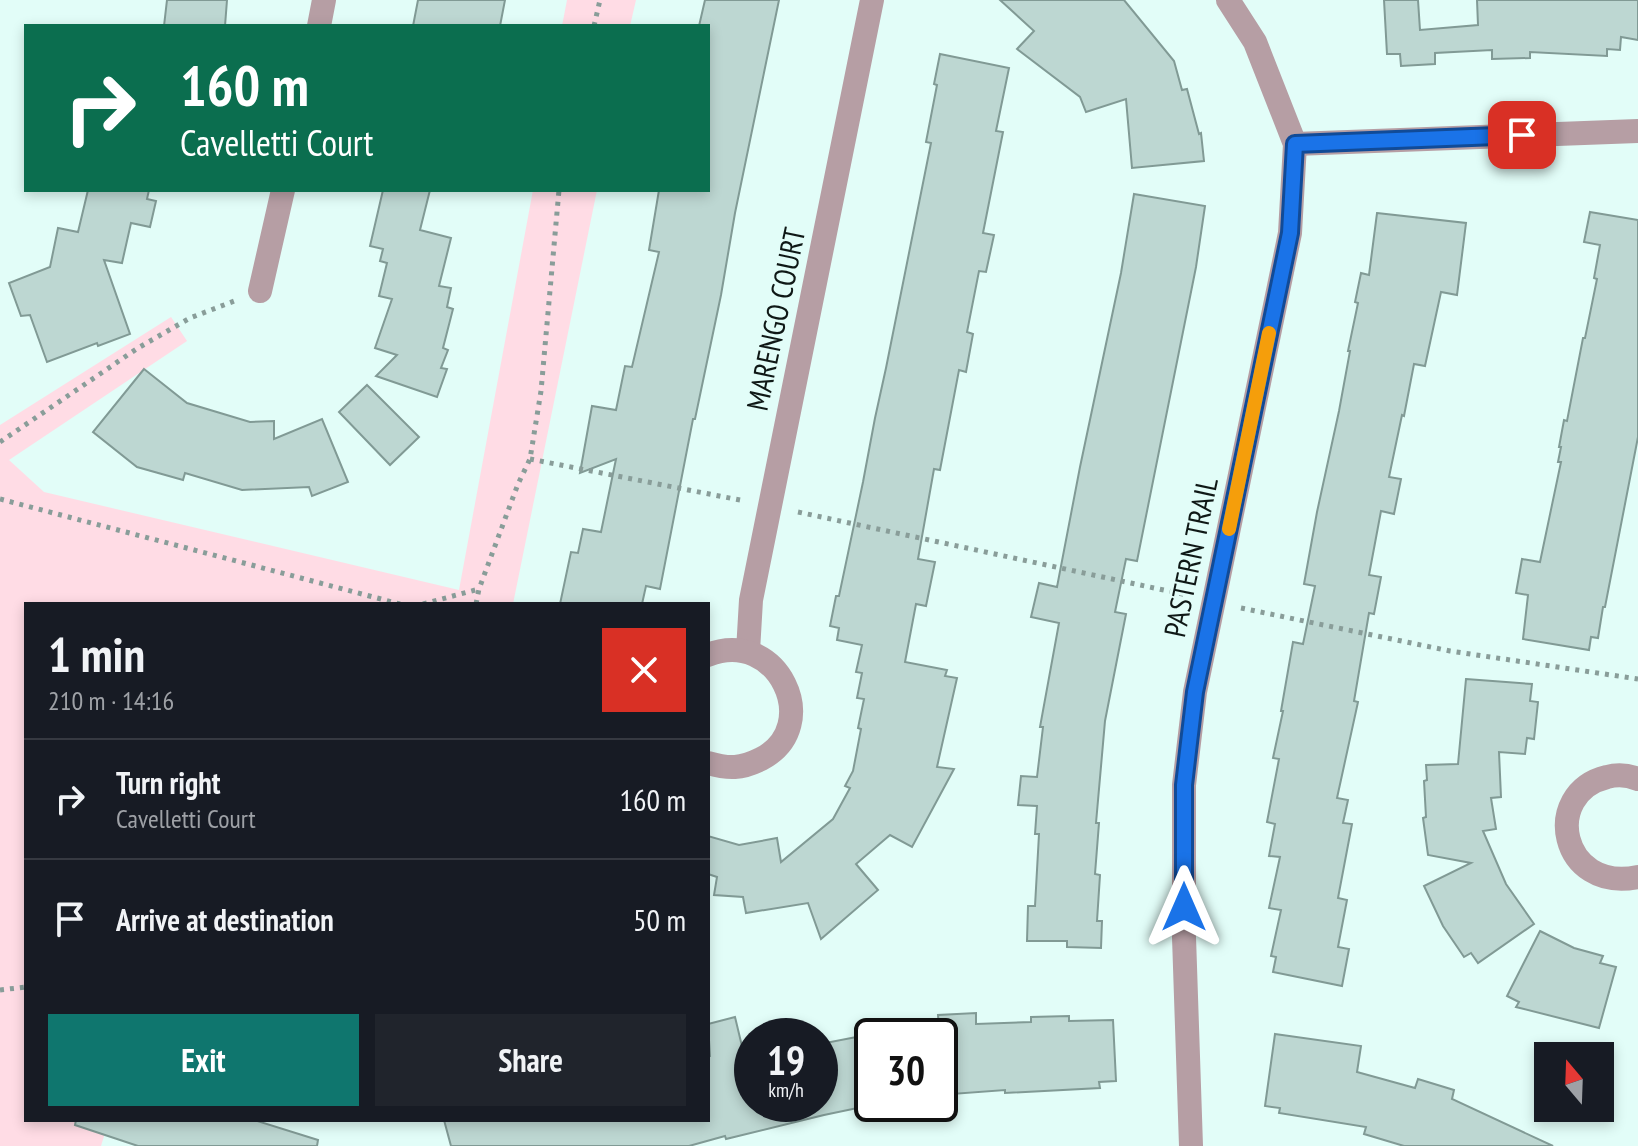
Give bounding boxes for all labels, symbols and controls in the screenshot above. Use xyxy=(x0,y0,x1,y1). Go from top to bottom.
text: 160 m xyxy=(180,49,309,121)
icon: right xyxy=(48,56,152,160)
pin xyxy=(1488,101,1556,169)
icon: arrive xyxy=(1500,113,1544,157)
text: Cavelletti Court xyxy=(180,119,373,166)
street label: MARENGO COURT xyxy=(737,224,813,414)
street label: PASTERN TRAIL xyxy=(1154,473,1226,640)
text: 1 min xyxy=(48,623,145,685)
button: close xyxy=(602,628,686,712)
text: 210 m · 14:16 xyxy=(48,684,174,717)
text: Turn right xyxy=(116,763,220,802)
icon: right xyxy=(48,777,92,821)
text: 160 m xyxy=(620,780,686,819)
text: Cavelletti Court xyxy=(116,802,256,835)
position arrow xyxy=(1142,865,1226,949)
icon: arrive xyxy=(48,897,92,941)
text: Arrive at destination xyxy=(116,900,334,939)
text: 50 m xyxy=(633,900,686,939)
button: Exit xyxy=(48,1014,359,1106)
button: Share xyxy=(375,1014,686,1106)
speed limit sign: 30 xyxy=(854,1018,958,1122)
text: 19 xyxy=(767,1034,805,1086)
north arrow xyxy=(1534,1042,1614,1122)
map controls xyxy=(1534,1042,1614,1122)
text: km/h xyxy=(768,1077,804,1103)

